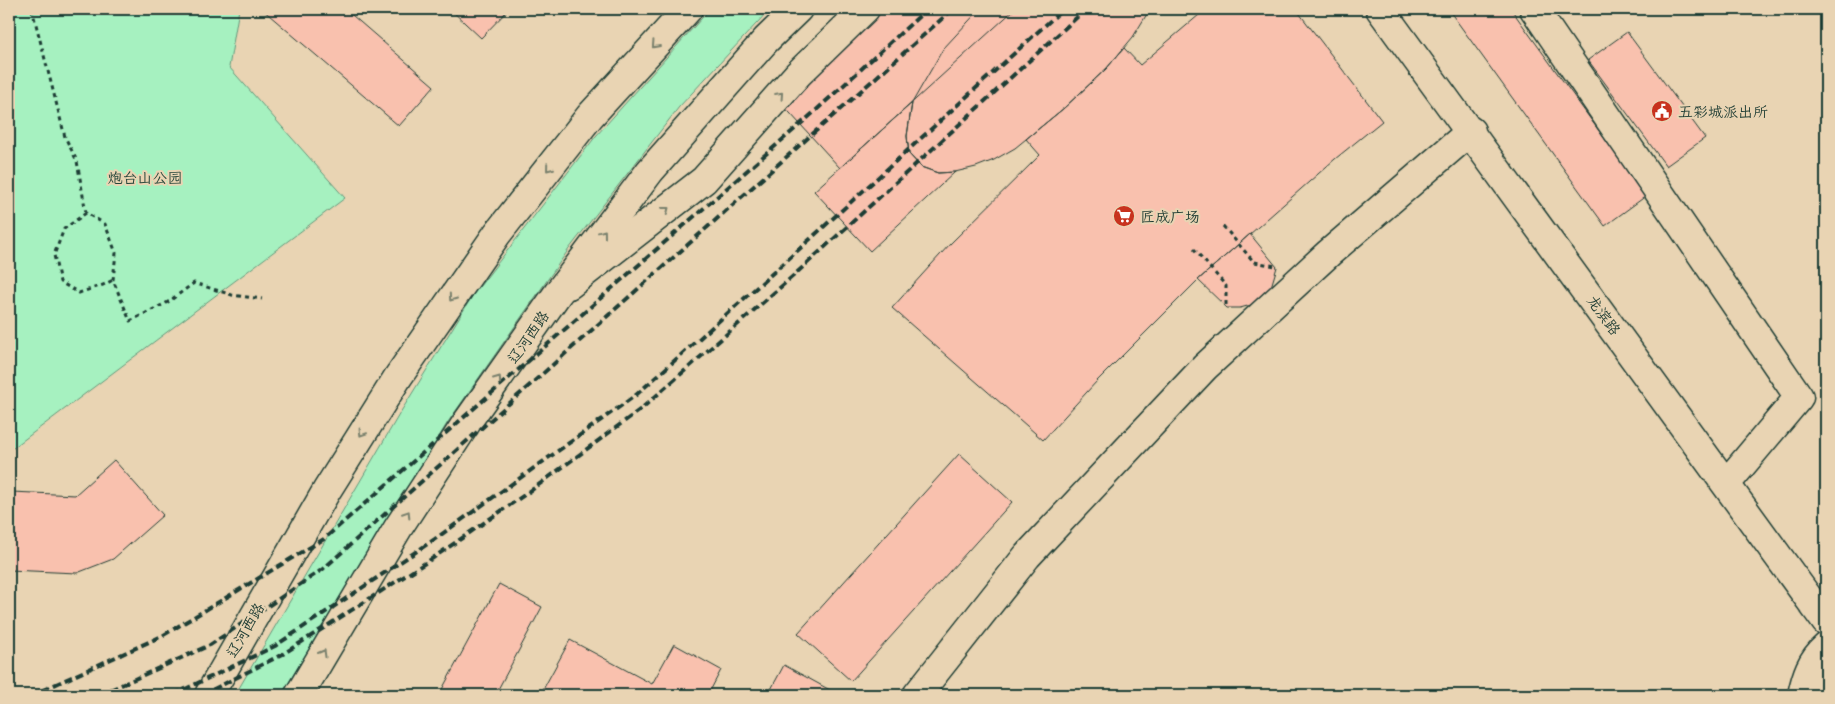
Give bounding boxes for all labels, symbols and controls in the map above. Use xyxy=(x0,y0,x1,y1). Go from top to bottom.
one-way arrow xyxy=(652,39,661,48)
one-way arrow xyxy=(774,91,783,100)
public building icon: 五彩城派出所 xyxy=(1650,99,1674,123)
place label: 五彩城派出所 xyxy=(1678,101,1768,122)
one-way arrow xyxy=(547,162,555,171)
park label: 炮台山公园 xyxy=(107,167,183,188)
supermarket icon: 匠成广场 xyxy=(1112,204,1136,228)
place label: 匠成广场 xyxy=(1140,206,1200,227)
one-way arrow xyxy=(660,207,669,215)
one-way arrow xyxy=(597,229,606,239)
street label: 龙滨路 xyxy=(1582,291,1626,339)
one-way arrow xyxy=(449,292,458,302)
street label: 辽河西路 xyxy=(502,306,554,368)
one-way arrow xyxy=(492,375,501,385)
one-way arrow xyxy=(359,428,369,437)
one-way arrow xyxy=(401,510,410,520)
street label: 辽河西路 xyxy=(221,599,269,661)
one-way arrow xyxy=(317,650,327,659)

